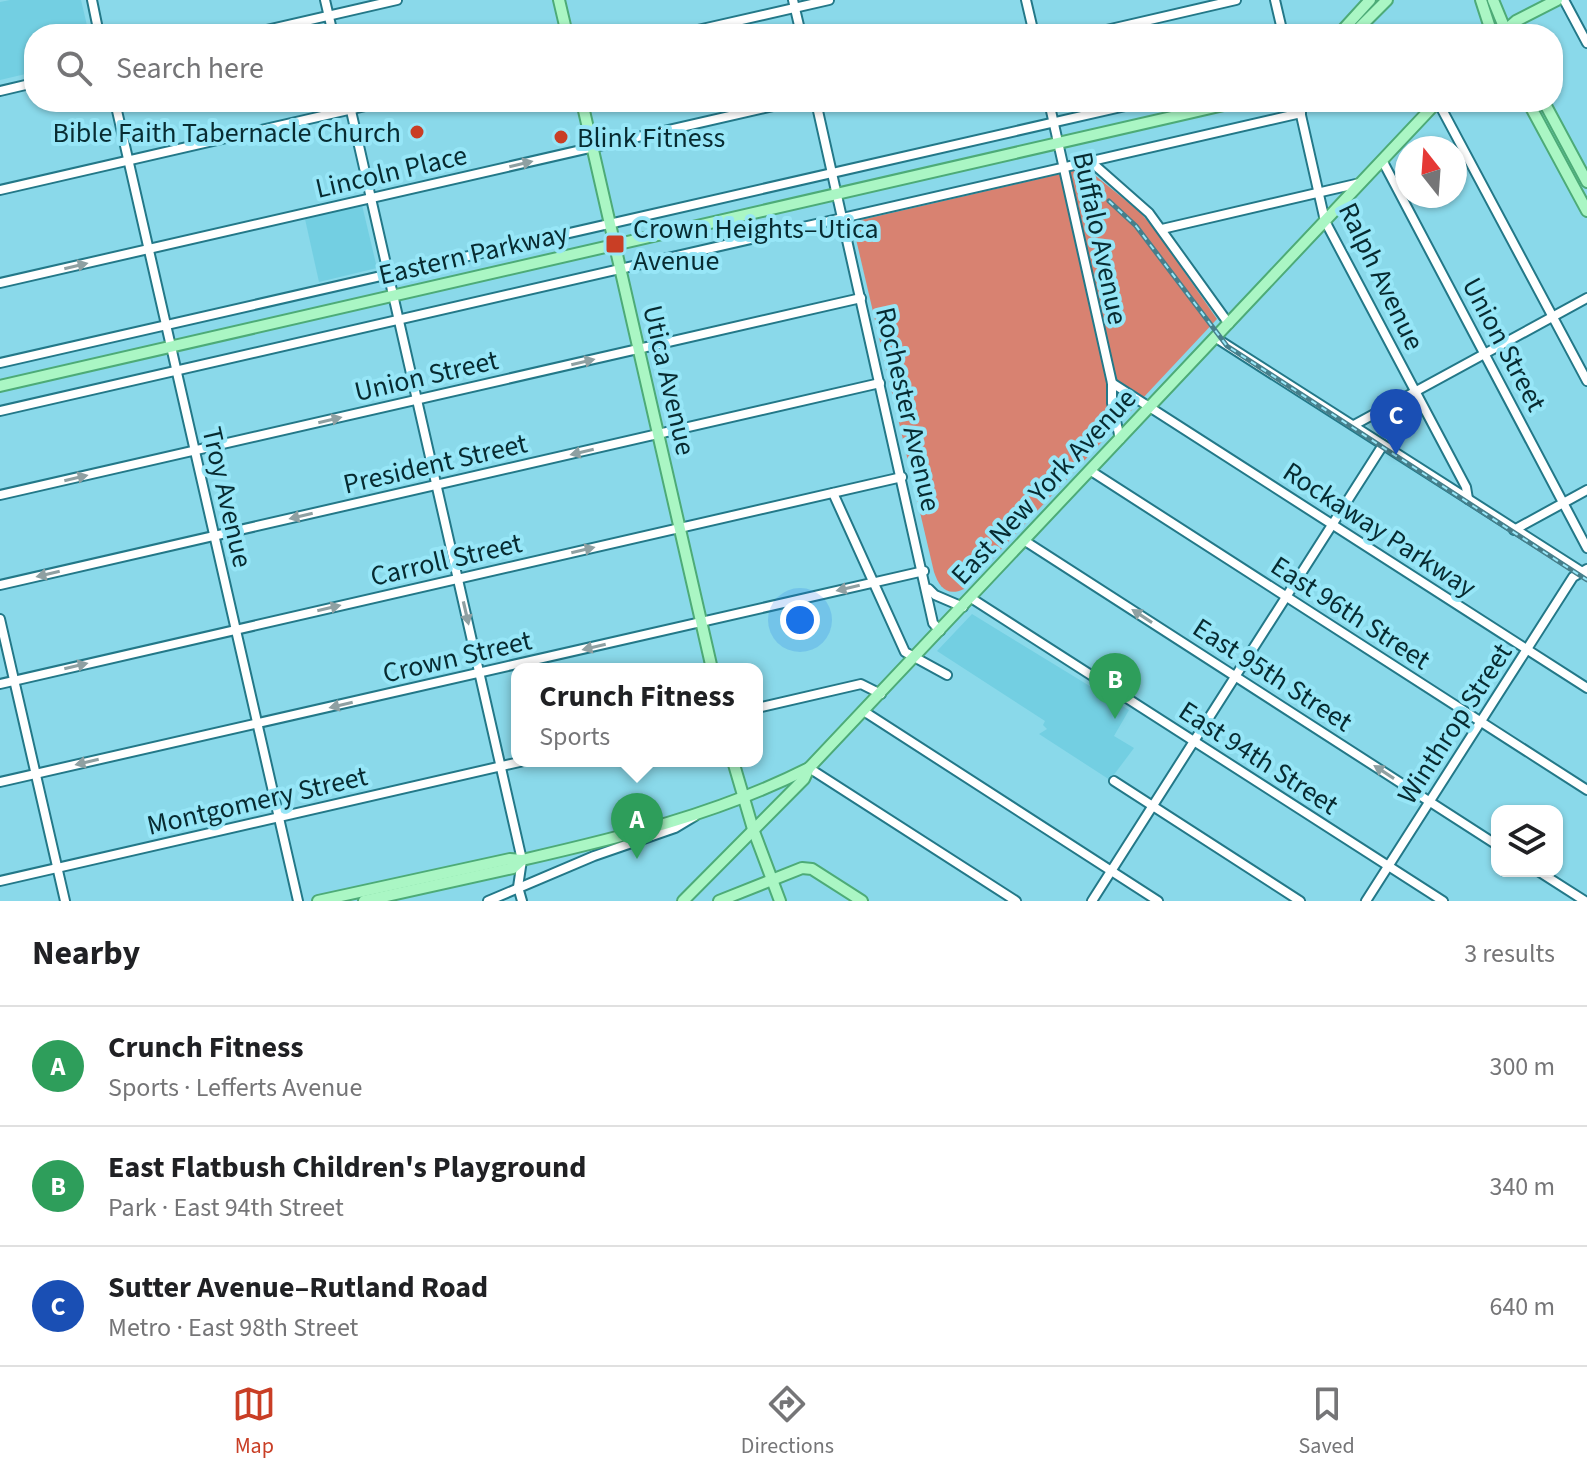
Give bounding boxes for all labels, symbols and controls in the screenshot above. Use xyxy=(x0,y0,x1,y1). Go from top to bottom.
search box xyxy=(24,24,1563,112)
icon: search xyxy=(52,46,96,90)
text: Search here xyxy=(116,47,264,90)
place label: Bible Faith Tabernacle Church xyxy=(52,113,401,153)
place label: Blink Fitness xyxy=(577,118,725,158)
marker: Bible Faith Tabernacle Church xyxy=(408,123,426,141)
marker: Blink Fitness xyxy=(552,128,570,146)
street label: Lincoln Place xyxy=(312,135,471,209)
north arrow xyxy=(1395,136,1467,208)
street label: Buffalo Avenue xyxy=(1062,148,1138,328)
one-way arrow xyxy=(508,157,533,170)
street label: Ralph Avenue xyxy=(1328,196,1434,357)
place label: Crown Heights–Utica Avenue xyxy=(633,209,879,281)
street label: Eastern Parkway xyxy=(375,213,572,295)
marker: Crown Heights–Utica Avenue xyxy=(604,233,626,255)
one-way arrow xyxy=(64,259,89,272)
street label: Union Street xyxy=(1452,270,1556,419)
street label: Utica Avenue xyxy=(632,301,706,459)
street label: Rochester Avenue xyxy=(865,303,951,515)
street label: Union Street xyxy=(350,340,503,412)
one-way arrow xyxy=(571,355,596,368)
street label: East New York Avenue xyxy=(942,379,1146,594)
pin: C xyxy=(1370,389,1422,455)
one-way arrow xyxy=(317,413,342,426)
street label: Troy Avenue xyxy=(191,423,263,571)
street label: President Street xyxy=(339,423,532,505)
one-way arrow xyxy=(570,446,595,459)
street label: Rockaway Parkway xyxy=(1275,452,1484,607)
one-way arrow xyxy=(64,471,89,484)
one-way arrow xyxy=(289,510,314,523)
street label: Carroll Street xyxy=(366,523,526,597)
one-way arrow xyxy=(571,543,596,556)
street label: East 96th Street xyxy=(1263,546,1439,680)
one-way arrow xyxy=(35,568,60,581)
one-way arrow xyxy=(835,582,860,595)
your location xyxy=(780,600,820,640)
one-way arrow xyxy=(317,601,342,614)
one-way arrow xyxy=(460,601,473,626)
street label: East 95th Street xyxy=(1185,608,1361,742)
one-way arrow xyxy=(1131,610,1153,624)
street label: Crown Street xyxy=(379,620,536,694)
street label: Winthrop Street xyxy=(1388,635,1522,812)
one-way arrow xyxy=(582,641,607,654)
pin: B xyxy=(1089,653,1141,719)
one-way arrow xyxy=(64,659,89,672)
popup xyxy=(511,663,763,767)
text: Crunch Fitness xyxy=(539,675,735,718)
street label: East 94th Street xyxy=(1171,691,1347,825)
one-way arrow xyxy=(328,699,353,712)
text: Sports xyxy=(539,718,610,755)
street label: Montgomery Street xyxy=(143,756,372,846)
one-way arrow xyxy=(75,757,100,769)
one-way arrow xyxy=(1373,766,1395,780)
pin: A xyxy=(611,793,663,859)
map controls xyxy=(1491,805,1563,877)
button: layers xyxy=(1491,805,1563,877)
text: Nearby xyxy=(32,929,140,978)
text: 3 results xyxy=(1464,935,1555,972)
text: Crunch Fitness xyxy=(108,1026,304,1069)
text: A xyxy=(51,1048,65,1085)
text: 300 m xyxy=(1489,1048,1555,1085)
text: Sports · Lefferts Avenue xyxy=(108,1069,362,1106)
text: East Flatbush Children's Playground xyxy=(108,1146,586,1189)
text: B xyxy=(50,1168,66,1205)
text: 340 m xyxy=(1489,1168,1555,1205)
text: Park · East 94th Street xyxy=(108,1189,344,1226)
text: Sutter Avenue–Rutland Road xyxy=(108,1266,488,1309)
text: C xyxy=(50,1288,66,1325)
text: 640 m xyxy=(1489,1288,1555,1325)
text: Metro · East 98th Street xyxy=(108,1309,358,1346)
tab: Map xyxy=(232,1382,276,1462)
tab: Directions xyxy=(741,1382,834,1462)
tab: Saved xyxy=(1299,1382,1355,1462)

